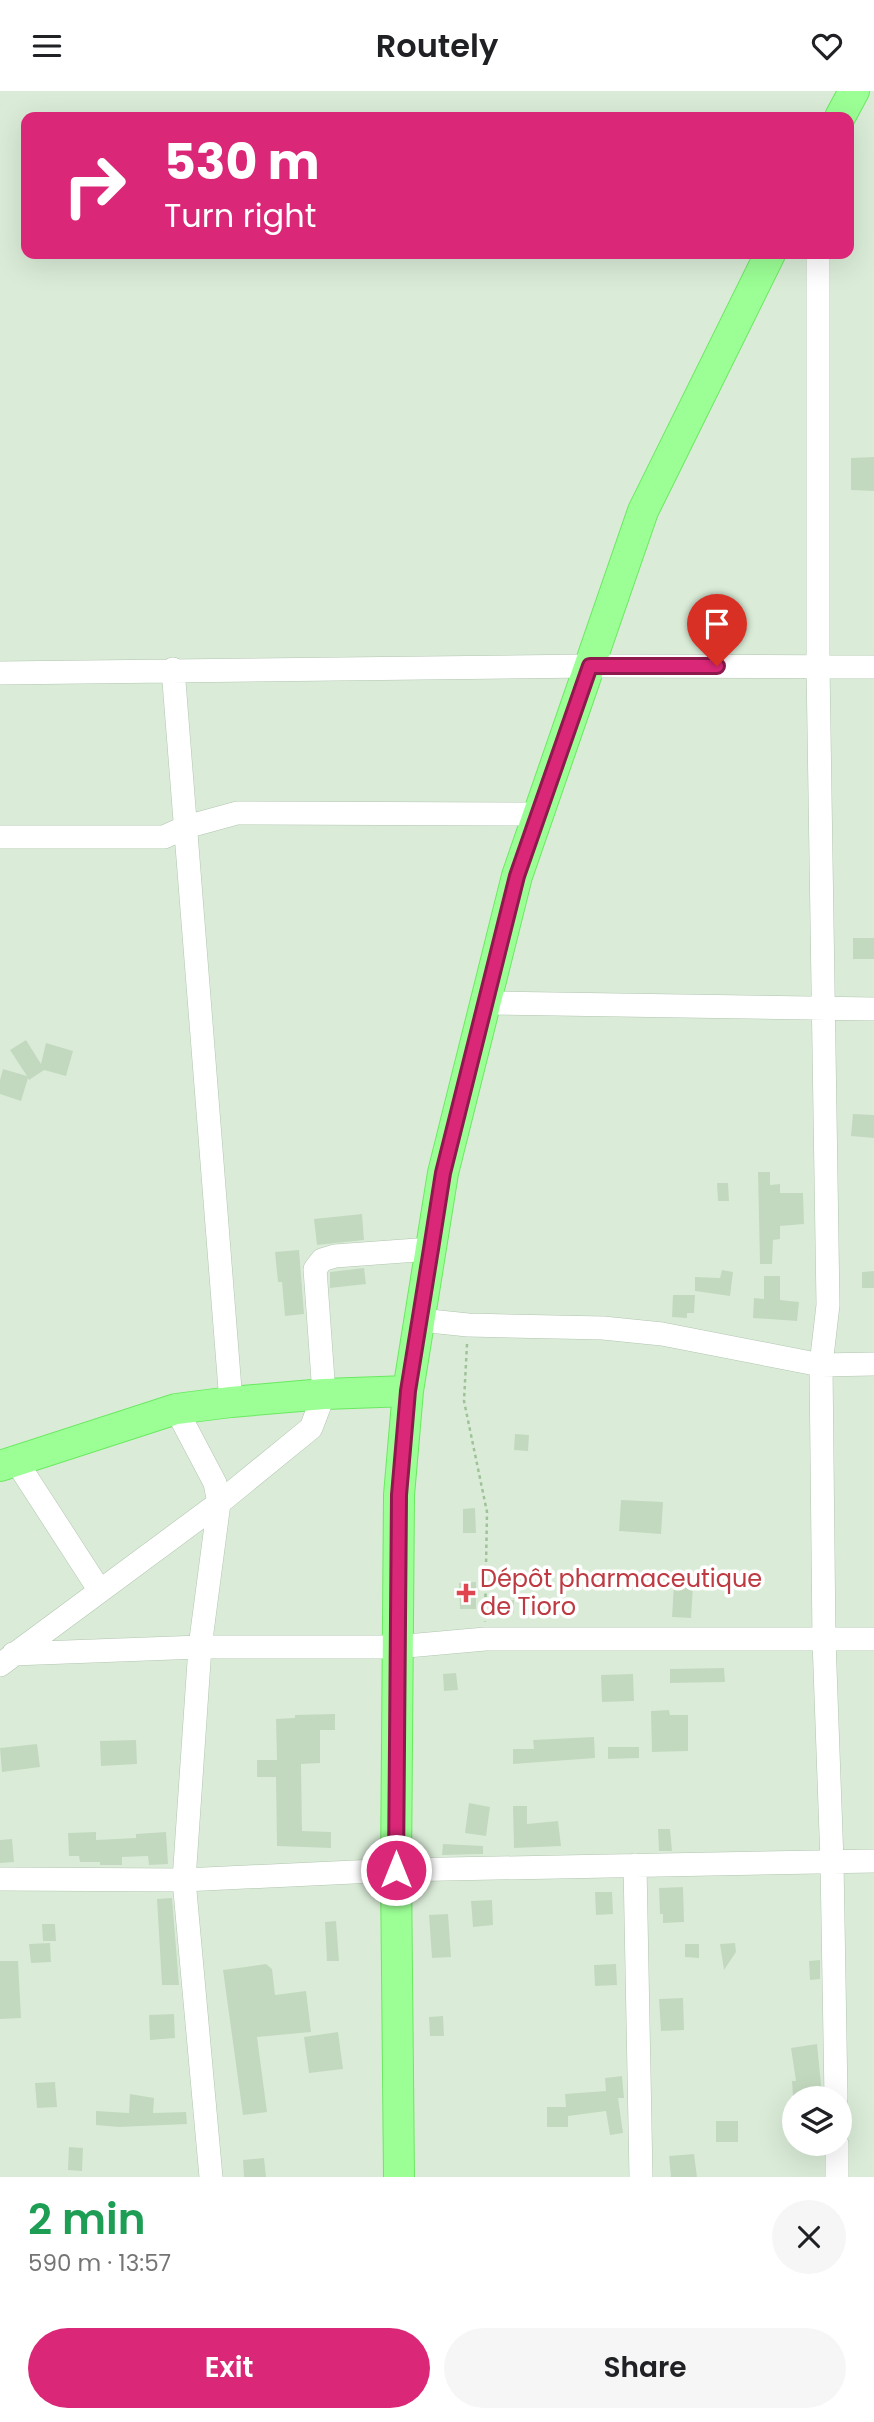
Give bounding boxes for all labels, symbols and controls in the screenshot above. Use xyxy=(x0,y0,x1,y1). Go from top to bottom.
text: Routely xyxy=(376,23,498,68)
icon: menu xyxy=(28,27,66,65)
icon: heart xyxy=(808,27,846,65)
text: 530 m xyxy=(164,128,320,196)
icon: right xyxy=(49,140,140,231)
text: Turn right xyxy=(164,193,316,238)
pin xyxy=(687,594,747,666)
icon: arrive xyxy=(698,605,736,643)
place label: Dépôt pharmaceutique de Tioro xyxy=(480,1562,762,1623)
marker: Dépôt pharmaceutique de Tioro xyxy=(458,1585,474,1601)
position arrow xyxy=(359,1833,433,1907)
map controls xyxy=(782,2086,852,2156)
button: layers xyxy=(782,2086,852,2156)
text: 2 min xyxy=(28,2190,146,2249)
button: close xyxy=(772,2200,846,2274)
text: 590 m · 13:57 xyxy=(28,2247,171,2279)
button: Exit xyxy=(28,2328,430,2408)
button: Share xyxy=(444,2328,846,2408)

